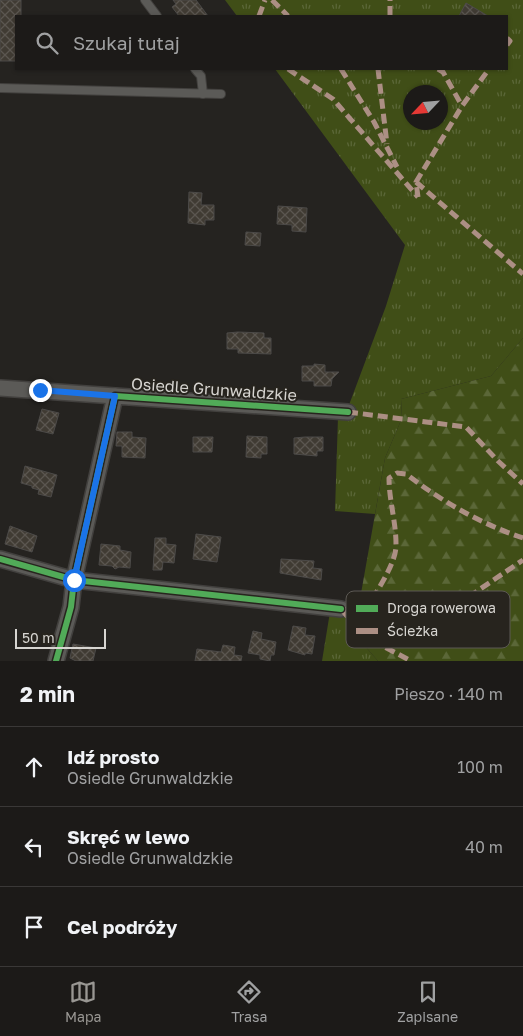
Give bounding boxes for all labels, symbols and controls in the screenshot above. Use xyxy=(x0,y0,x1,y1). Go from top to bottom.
search box xyxy=(15,15,508,70)
icon: search xyxy=(33,29,61,57)
text: Szukaj tutaj xyxy=(73,31,180,54)
north arrow xyxy=(403,85,448,130)
street label: Osiedle Grunwaldzkie xyxy=(130,373,298,405)
route end xyxy=(29,379,52,402)
route start xyxy=(63,569,86,592)
legend xyxy=(346,591,510,648)
text: Droga rowerowa xyxy=(387,599,496,616)
text: Ścieżka xyxy=(387,622,438,639)
scale bar xyxy=(15,626,106,649)
text: 50 m xyxy=(22,629,55,646)
text: 2 min xyxy=(20,681,75,707)
text: Pieszo · 140 m xyxy=(394,684,503,704)
text: Idź prosto xyxy=(67,745,159,768)
icon: ahead xyxy=(20,753,48,781)
text: 100 m xyxy=(457,757,503,777)
text: Osiedle Grunwaldzkie xyxy=(67,768,233,788)
text: Skręć w lewo xyxy=(67,825,190,848)
icon: left xyxy=(20,833,48,861)
text: 40 m xyxy=(465,837,503,857)
text: Osiedle Grunwaldzkie xyxy=(67,848,233,868)
icon: arrive xyxy=(20,913,48,941)
text: Cel podróży xyxy=(67,915,177,938)
tab: Mapa xyxy=(65,978,101,1025)
tab: Trasa xyxy=(231,978,267,1025)
tab: Zapisane xyxy=(397,978,458,1025)

